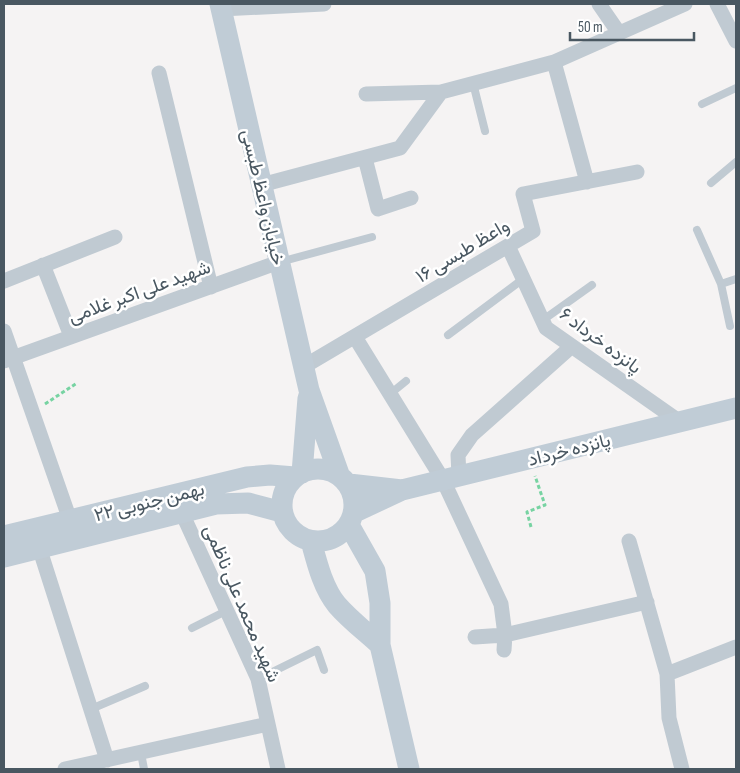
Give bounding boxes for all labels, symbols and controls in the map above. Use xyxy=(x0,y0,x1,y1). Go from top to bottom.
scale bar xyxy=(570,10,694,42)
text: 50 m xyxy=(578,18,603,37)
street label: خیابان واعظ طبسی xyxy=(236,127,289,267)
street label: واعظ طبسی ۱۶ xyxy=(412,214,514,288)
street label: شهید علی اکبر غلامی xyxy=(65,256,214,329)
street label: پانزده خرداد ۶ xyxy=(554,303,646,380)
street label: پانزده خرداد xyxy=(526,429,613,473)
street label: ۲۲ بهمن جنوبی xyxy=(92,478,207,527)
street label: شهید محمد علی ناظمی xyxy=(198,521,285,686)

